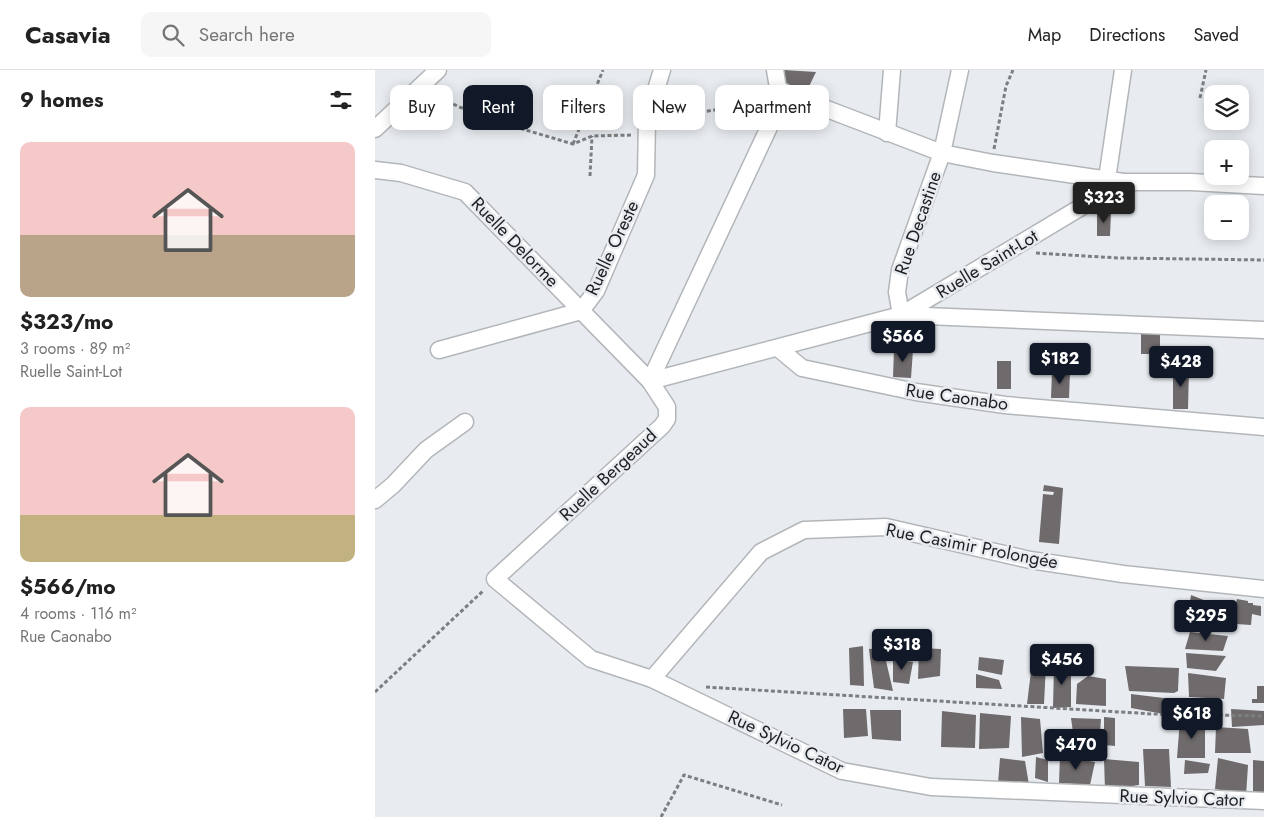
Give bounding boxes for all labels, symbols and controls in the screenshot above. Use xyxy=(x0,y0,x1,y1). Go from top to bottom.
search box xyxy=(141,12,491,57)
text: Casavia xyxy=(25,17,111,52)
icon: search xyxy=(159,21,187,49)
text: Search here xyxy=(199,21,295,48)
text: Map xyxy=(1028,22,1061,48)
text: Directions xyxy=(1089,22,1165,48)
text: Saved xyxy=(1193,22,1239,48)
text: 9 homes xyxy=(20,85,104,115)
chip: Buy xyxy=(390,85,453,130)
chip: Rent xyxy=(463,85,533,130)
chip: Filters xyxy=(543,85,623,130)
chip: New xyxy=(633,85,705,130)
chip: Apartment xyxy=(715,85,829,130)
map controls xyxy=(1204,85,1249,240)
button: layers xyxy=(1204,85,1249,130)
icon: filters xyxy=(327,86,355,114)
button: + xyxy=(1204,140,1249,185)
street label: Rue Decastine xyxy=(888,168,948,278)
icon: home xyxy=(143,175,233,265)
pin: $323 xyxy=(1074,182,1134,224)
text: $323 xyxy=(1084,186,1124,209)
street label: Ruelle Delorme xyxy=(465,191,565,293)
button: − xyxy=(1204,195,1249,240)
street label: Ruelle Oreste xyxy=(579,196,645,300)
street label: Ruelle Saint-Lot xyxy=(931,223,1043,305)
text: $323/mo xyxy=(20,307,114,337)
pin: $566 xyxy=(873,320,933,363)
text: $566 xyxy=(882,325,924,348)
text: 3 rooms · 89 m² xyxy=(20,337,130,360)
pin: $182 xyxy=(1030,342,1090,385)
pin: $428 xyxy=(1151,346,1211,388)
text: $182 xyxy=(1041,347,1079,370)
text: $428 xyxy=(1160,350,1202,373)
text: Ruelle Saint-Lot xyxy=(20,360,122,383)
street label: Rue Caonabo xyxy=(904,377,1010,417)
street label: Ruelle Bergeaud xyxy=(553,423,663,527)
icon: home xyxy=(143,440,233,530)
street label: Rue Casimir Prolongée xyxy=(884,517,1060,575)
text: $566/mo xyxy=(20,572,116,602)
pin: $295 xyxy=(1176,600,1236,642)
text: 4 rooms · 116 m² xyxy=(20,602,137,625)
text: $295 xyxy=(1185,604,1227,627)
text: Rue Caonabo xyxy=(20,625,112,648)
pin: $318 xyxy=(872,628,932,671)
text: $318 xyxy=(883,633,921,656)
pin: $456 xyxy=(1032,644,1092,686)
text: $456 xyxy=(1041,648,1083,671)
pin: $618 xyxy=(1162,698,1222,740)
text: $618 xyxy=(1173,702,1211,725)
street label: Rue Sylvio Cator xyxy=(724,704,849,781)
pin: $470 xyxy=(1046,728,1106,771)
text: $470 xyxy=(1055,733,1097,756)
street label: Rue Sylvio Cator xyxy=(1119,783,1246,813)

